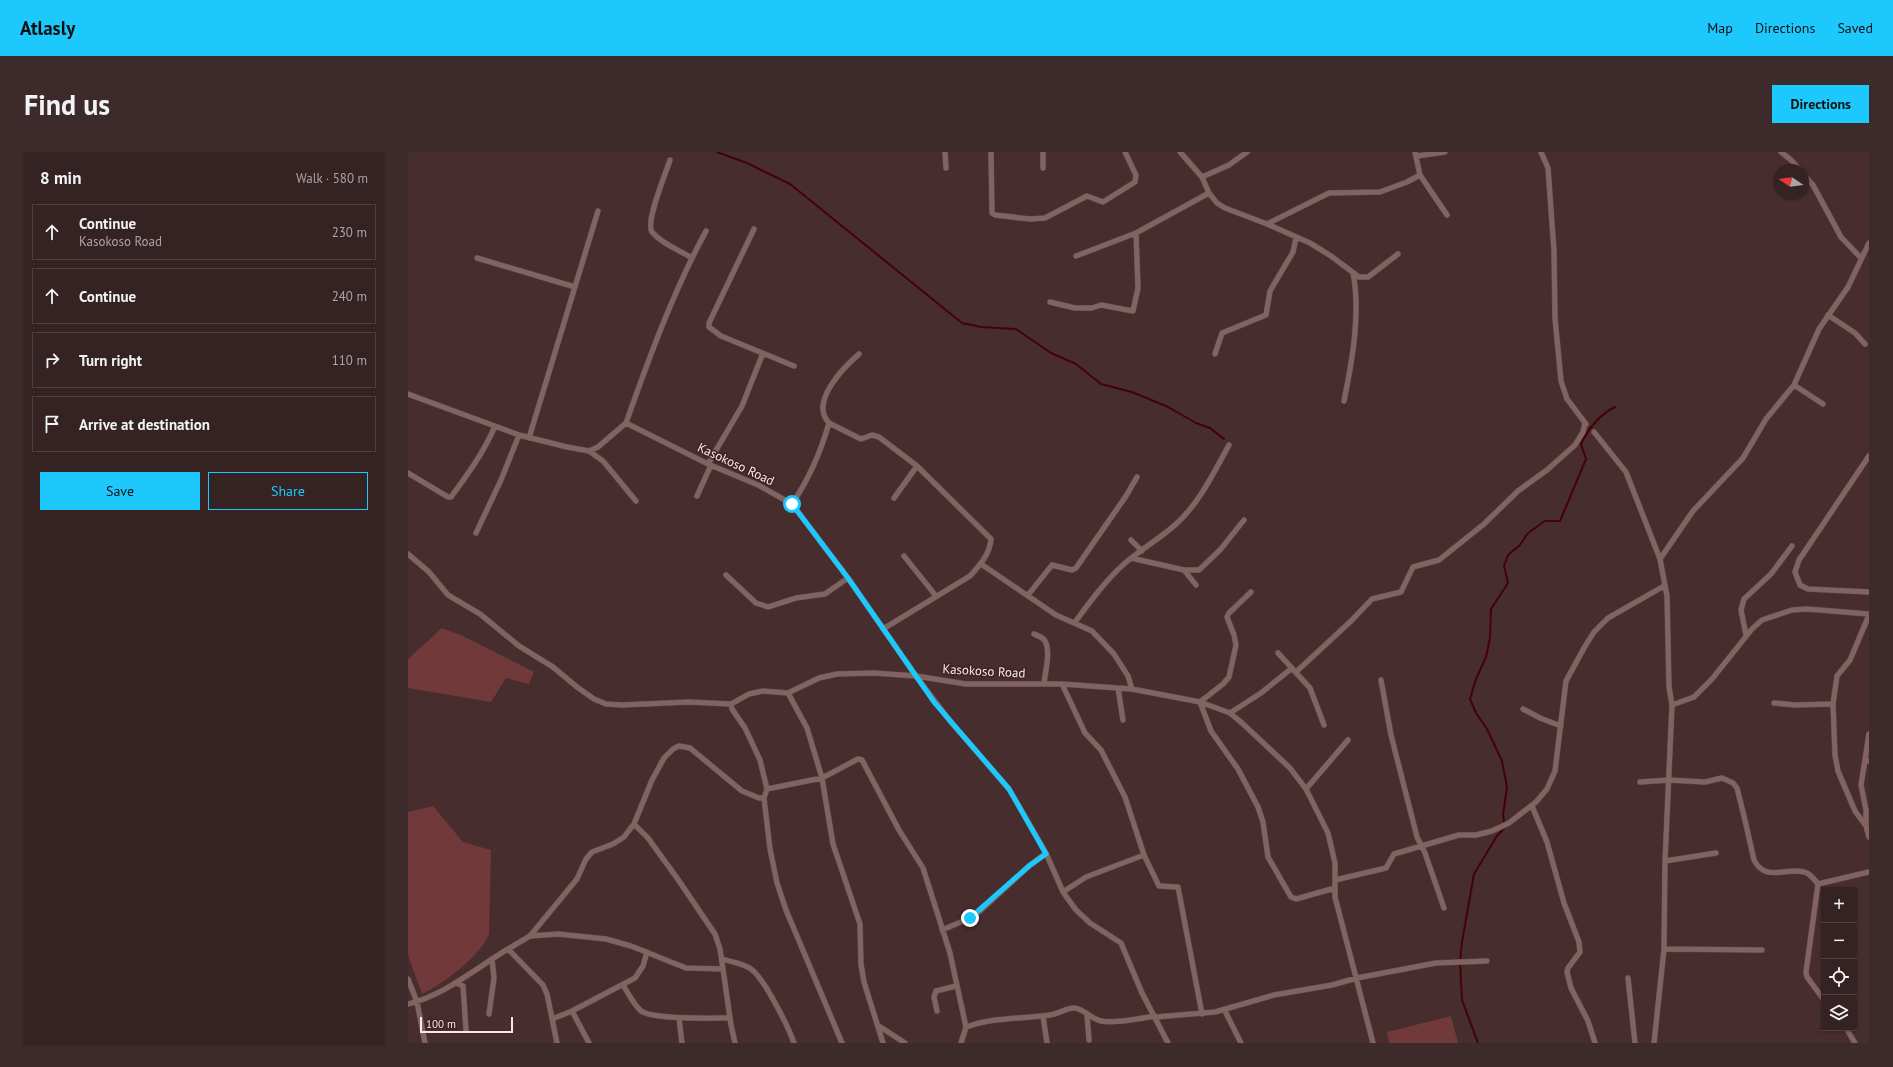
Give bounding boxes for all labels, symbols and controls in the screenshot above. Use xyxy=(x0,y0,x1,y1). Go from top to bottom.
text: Atlasly xyxy=(20,16,75,40)
text: Map xyxy=(1707,19,1733,37)
text: Directions xyxy=(1755,19,1815,37)
text: Saved xyxy=(1837,19,1873,37)
button: Directions xyxy=(1772,85,1869,123)
text: Find us xyxy=(24,86,110,123)
north arrow xyxy=(1773,164,1809,200)
text: 8 min xyxy=(40,167,81,189)
text: Walk · 580 m xyxy=(296,170,368,187)
text: Continue xyxy=(79,214,136,233)
icon: ahead xyxy=(41,221,63,243)
text: 230 m xyxy=(332,224,367,241)
text: Kasokoso Road xyxy=(79,233,162,250)
icon: ahead xyxy=(41,285,63,307)
text: Continue xyxy=(79,287,136,306)
text: 240 m xyxy=(332,288,367,305)
icon: right xyxy=(41,349,63,371)
text: Turn right xyxy=(79,351,142,370)
text: 110 m xyxy=(332,352,367,369)
icon: arrive xyxy=(41,413,63,435)
text: Arrive at destination xyxy=(79,415,210,434)
street label: Kasokoso Road xyxy=(695,439,777,489)
button: Save xyxy=(40,472,200,510)
button: Share xyxy=(208,472,368,510)
route start xyxy=(783,495,801,513)
street label: Kasokoso Road xyxy=(942,660,1026,682)
map controls xyxy=(1821,887,1857,1031)
button: + xyxy=(1821,887,1857,923)
route end xyxy=(961,909,979,927)
button: − xyxy=(1821,923,1857,959)
button: locate xyxy=(1821,959,1857,995)
button: layers xyxy=(1821,995,1857,1031)
scale bar xyxy=(420,1015,513,1034)
text: 100 m xyxy=(426,1017,456,1031)

